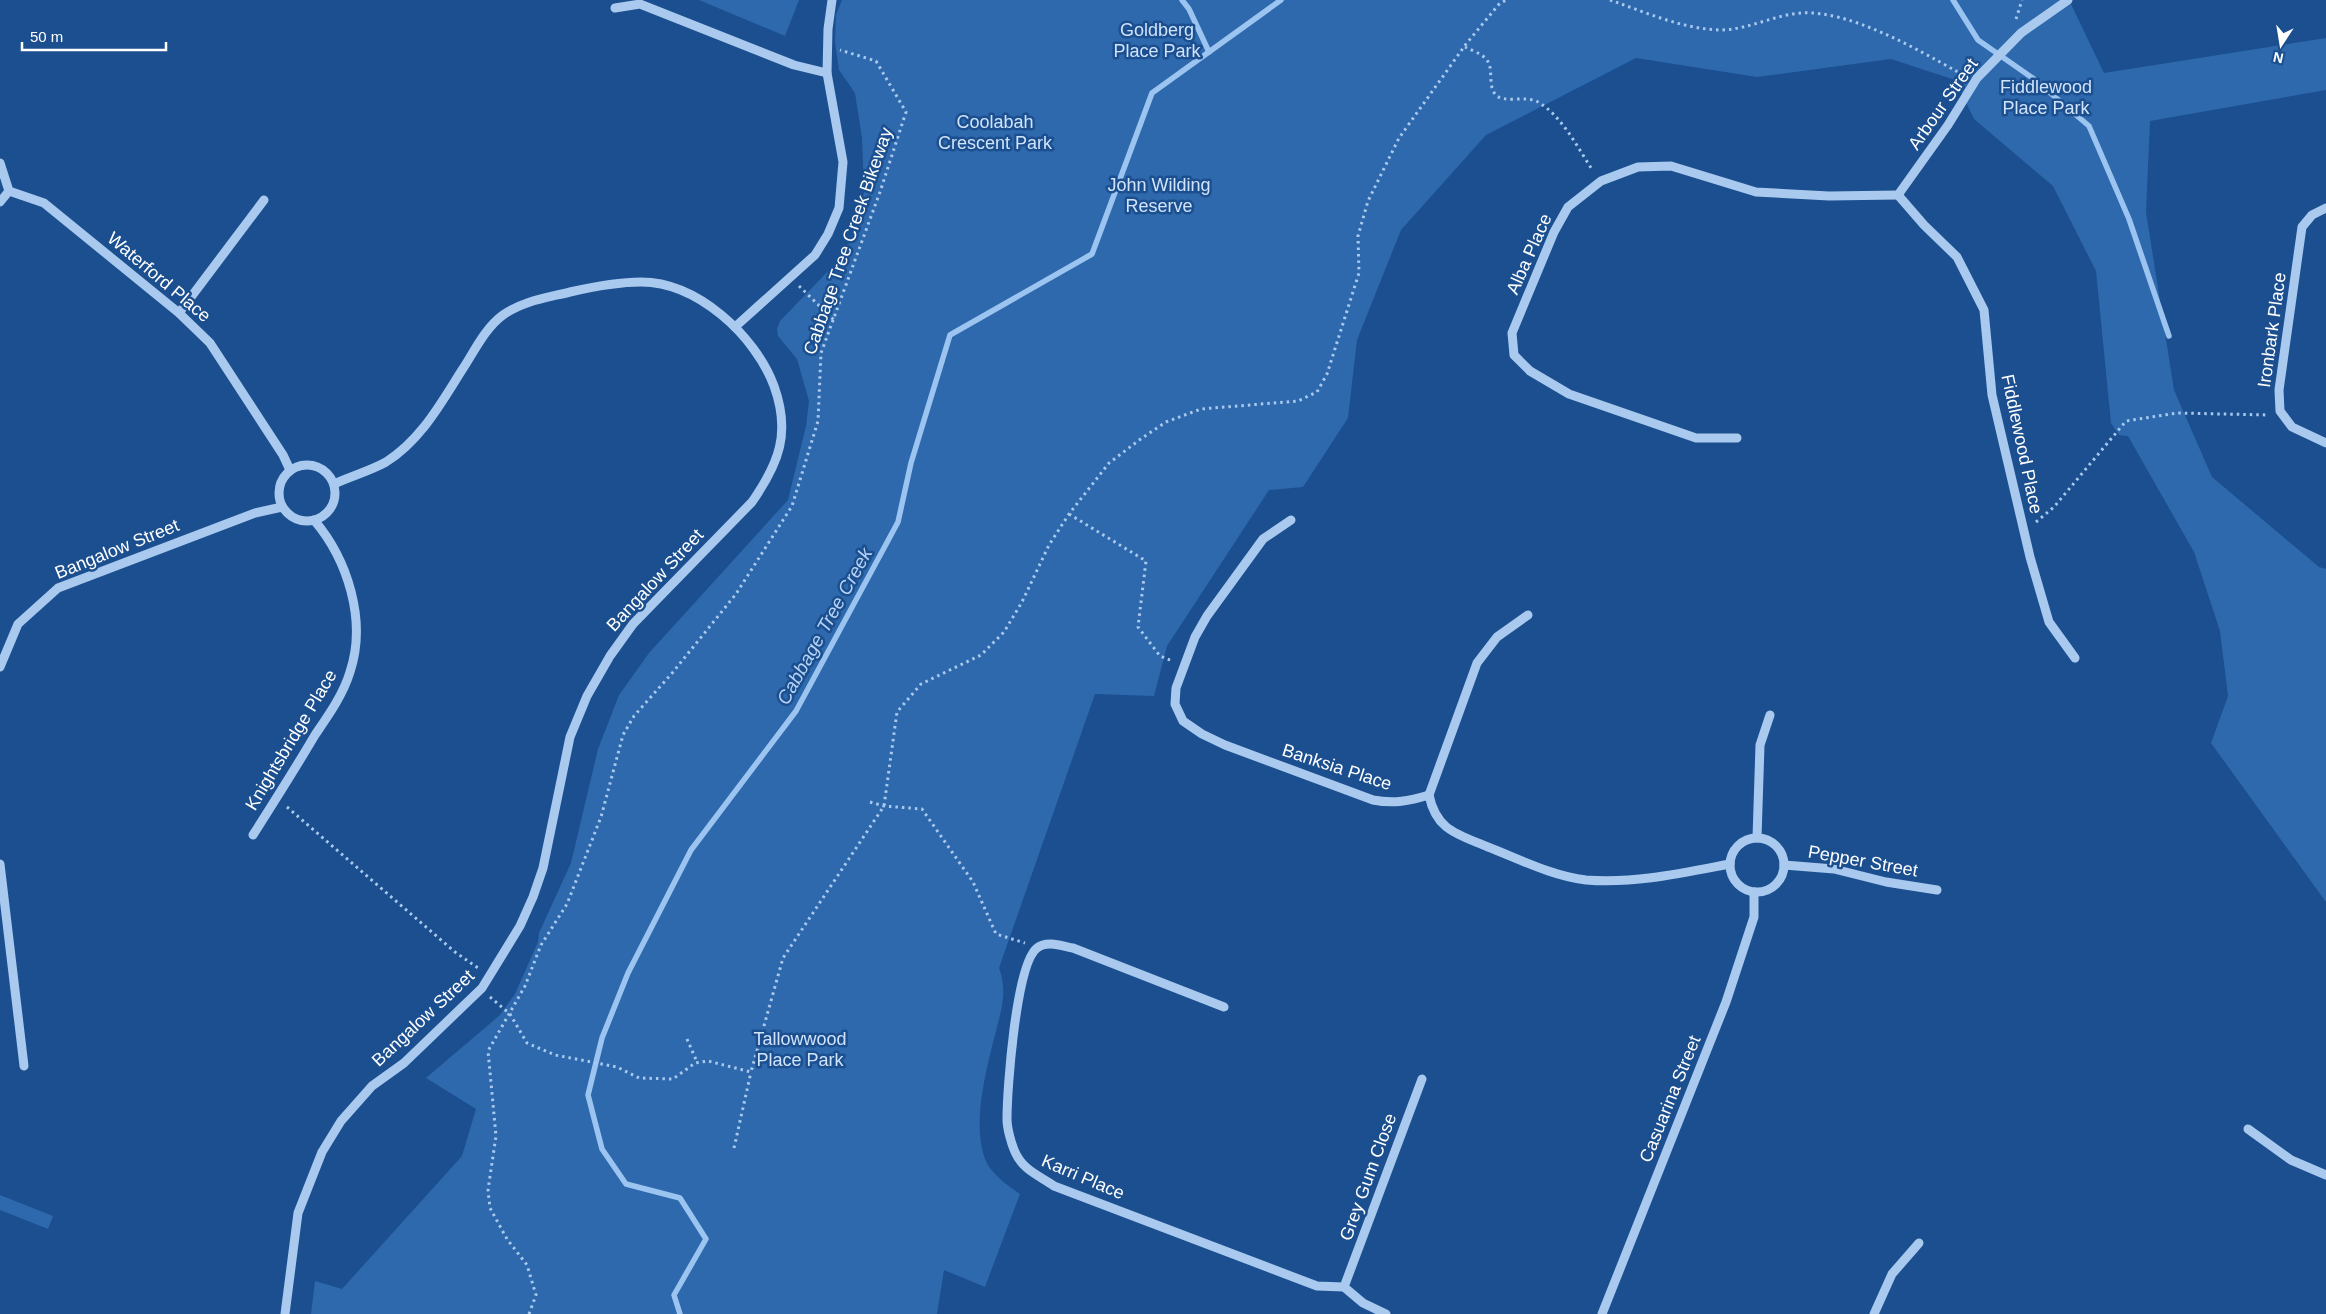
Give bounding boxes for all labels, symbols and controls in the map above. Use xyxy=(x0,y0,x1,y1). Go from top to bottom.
scale bar xyxy=(22,20,166,52)
park label: Goldberg Place Park xyxy=(1113,20,1202,61)
north arrow xyxy=(2256,20,2306,70)
text: 50 m xyxy=(30,28,63,45)
text: N xyxy=(2272,49,2285,67)
street label: Arbour Street xyxy=(1904,54,1982,154)
park label: Fiddlewood Place Park xyxy=(2000,77,2092,118)
park label: Coolabah Crescent Park xyxy=(938,112,1053,153)
street label: Cabbage Tree Creek Bikeway xyxy=(800,125,896,357)
park label: John Wilding Reserve xyxy=(1107,175,1211,216)
street label: Alba Place xyxy=(1502,211,1556,297)
street label: Waterford Place xyxy=(103,228,215,326)
street label: Ironbark Place xyxy=(2254,271,2290,389)
street label: Fiddlewood Place xyxy=(1997,372,2047,516)
street label: Bangalow Street xyxy=(52,515,182,583)
street label: Bangalow Street xyxy=(603,525,707,635)
water label: Cabbage Tree Creek xyxy=(773,543,877,708)
street label: Knightsbridge Place xyxy=(241,666,341,814)
street label: Banksia Place xyxy=(1280,740,1394,794)
street label: Pepper Street xyxy=(1807,842,1919,880)
street label: Bangalow Street xyxy=(368,966,478,1070)
park label: Tallowwood Place Park xyxy=(753,1029,847,1070)
street label: Casuarina Street xyxy=(1635,1033,1705,1165)
street label: Grey Gum Close xyxy=(1336,1111,1400,1243)
street label: Karri Place xyxy=(1039,1151,1127,1203)

